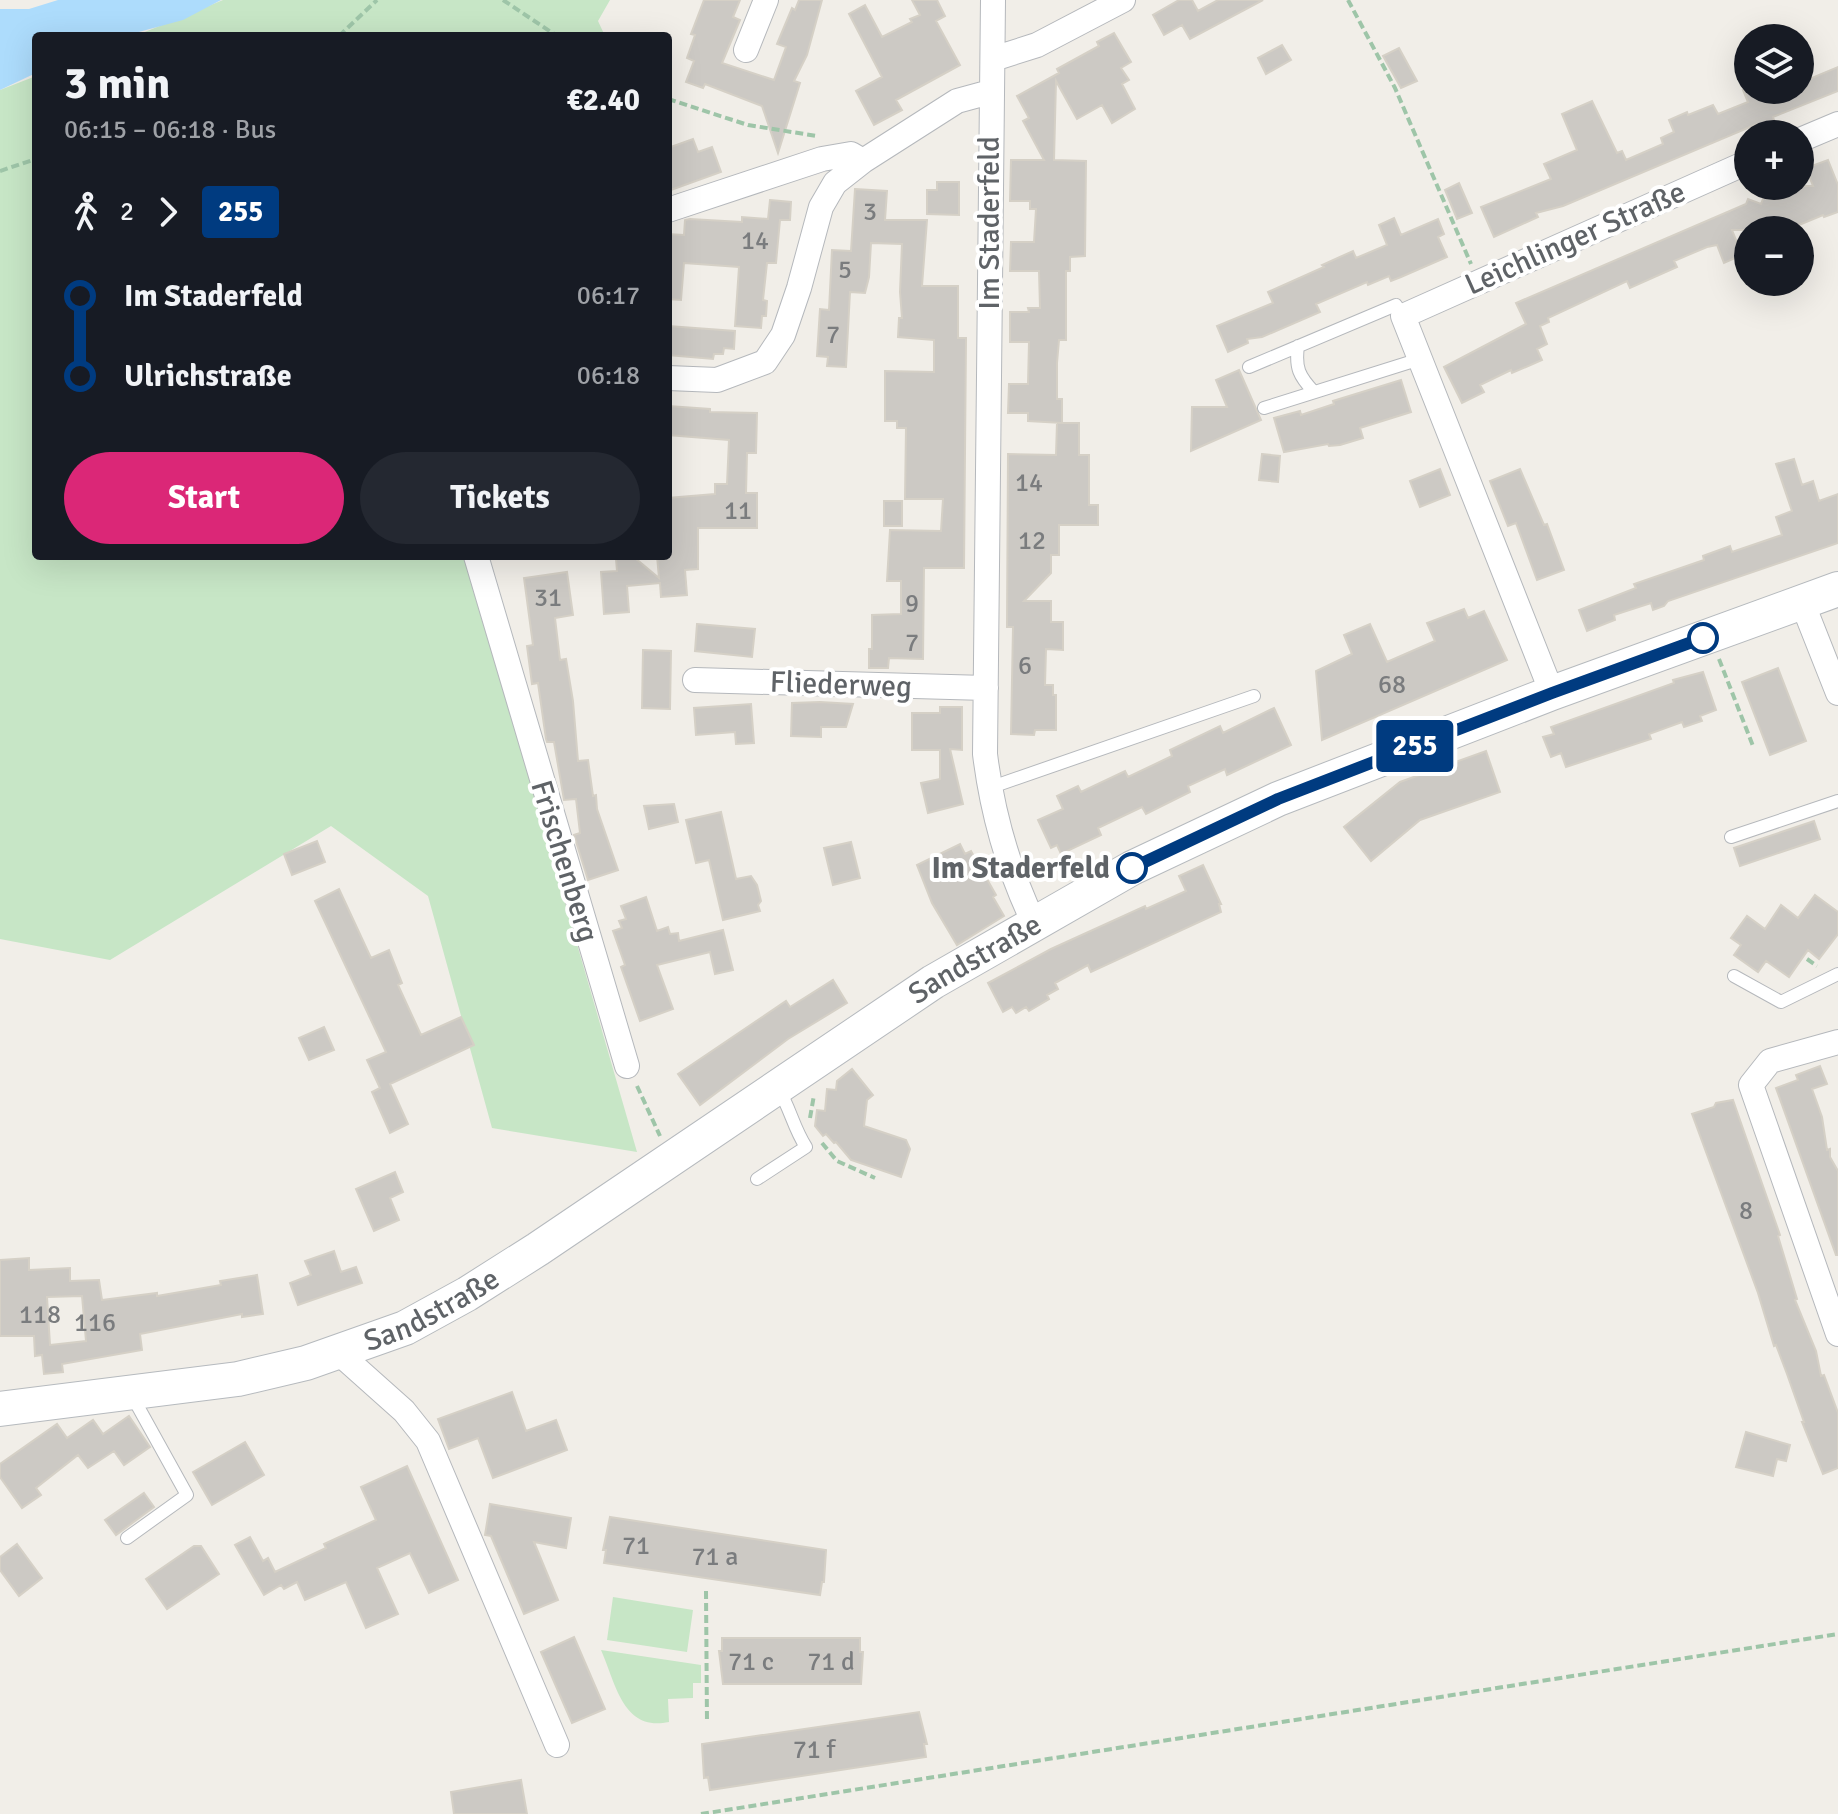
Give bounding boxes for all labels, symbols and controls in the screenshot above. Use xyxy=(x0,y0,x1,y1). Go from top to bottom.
map controls xyxy=(1734,24,1814,296)
button: layers xyxy=(1734,24,1814,104)
text: 3 min xyxy=(64,57,170,111)
text: €2.40 xyxy=(567,82,640,119)
text: 06:15 – 06:18 · Bus xyxy=(64,114,276,146)
button: + xyxy=(1734,120,1814,200)
street label: Im Staderfeld xyxy=(971,136,1008,310)
street label: Leichlinger Straße xyxy=(1459,173,1691,304)
icon: walk xyxy=(64,190,108,234)
icon: forward xyxy=(146,190,190,234)
text: 255 xyxy=(218,195,263,229)
text: 2 xyxy=(120,196,134,228)
house number: 3 xyxy=(863,196,877,228)
button: − xyxy=(1734,216,1814,296)
house number: 14 xyxy=(741,225,769,257)
house number: 5 xyxy=(838,254,852,286)
text: Im Staderfeld xyxy=(124,278,303,315)
text: 06:17 xyxy=(577,280,640,312)
house number: 7 xyxy=(826,319,840,351)
text: Ulrichstraße xyxy=(124,358,292,395)
text: 06:18 xyxy=(577,360,640,392)
button: Start xyxy=(64,452,344,544)
button: Tickets xyxy=(360,452,640,544)
house number: 14 xyxy=(1015,467,1043,499)
house number: 11 xyxy=(724,495,752,527)
house number: 12 xyxy=(1018,525,1046,557)
house number: 31 xyxy=(534,582,562,614)
house number: 9 xyxy=(905,588,919,620)
unlabelled marker xyxy=(1688,623,1718,653)
house number: 7 xyxy=(905,627,919,659)
house number: 6 xyxy=(1018,650,1032,682)
street label: Fliederweg xyxy=(769,664,913,705)
house number: 68 xyxy=(1378,669,1406,701)
line badge: 255 xyxy=(1369,720,1461,772)
text: 255 xyxy=(1392,729,1438,763)
street label: Frischenberg xyxy=(522,776,607,946)
place label: Im Staderfeld xyxy=(931,850,1110,887)
marker: Im Staderfeld xyxy=(1117,853,1147,883)
street label: Sandstraße xyxy=(901,906,1048,1012)
house number: 8 xyxy=(1739,1195,1753,1227)
street label: Sandstraße xyxy=(359,1260,506,1360)
house number: 118 xyxy=(19,1299,61,1331)
house number: 116 xyxy=(74,1307,116,1339)
house number: 71 xyxy=(622,1530,650,1562)
house number: 71 a xyxy=(692,1541,738,1573)
house number: 71 c xyxy=(728,1646,774,1678)
house number: 71 d xyxy=(807,1646,855,1678)
house number: 71 f xyxy=(793,1734,837,1766)

